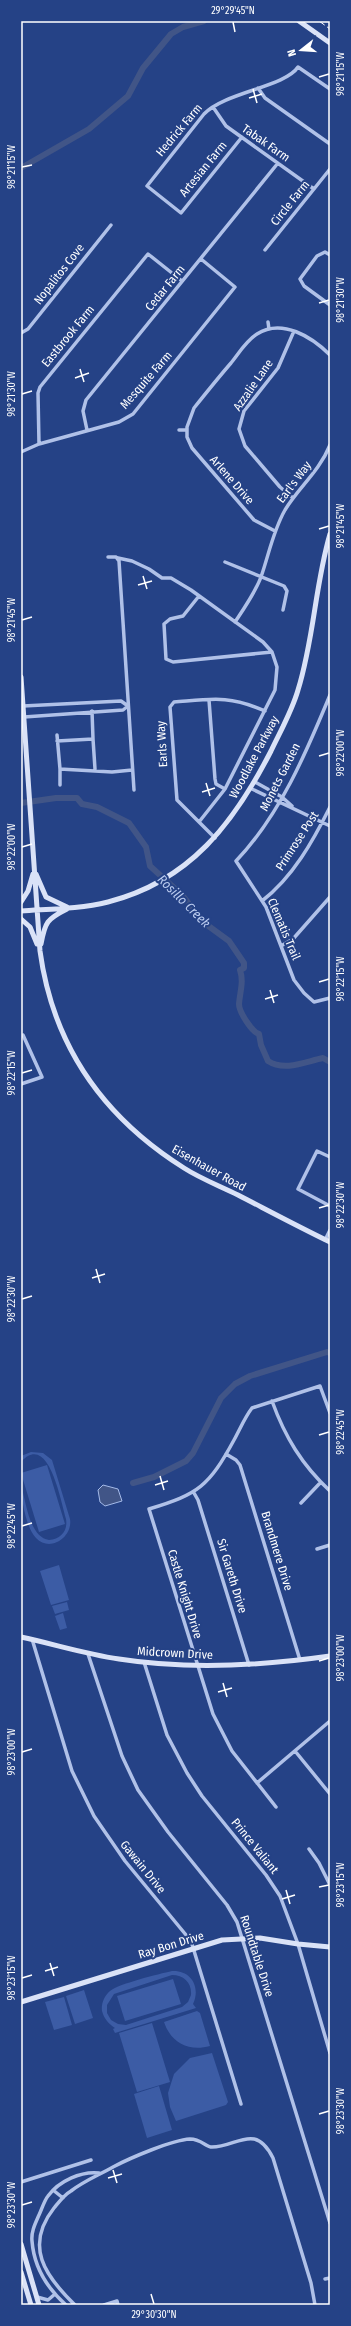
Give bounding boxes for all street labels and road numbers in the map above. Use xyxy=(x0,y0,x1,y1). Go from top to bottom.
street label: Hedrick Farm xyxy=(153,101,205,159)
street label: Tabak Farm xyxy=(239,121,293,165)
street label: Artesian Farm xyxy=(176,138,230,200)
street label: Circle Farm xyxy=(268,178,312,228)
street label: Nopalitos Cove xyxy=(31,241,87,307)
street label: Cedar Farm xyxy=(142,262,188,314)
street label: Eastbrook Farm xyxy=(39,302,97,370)
street label: Mesquite Farm xyxy=(117,348,175,412)
street label: Azzalie Lane xyxy=(230,356,276,413)
street label: Arlene Drive xyxy=(207,453,257,507)
street label: Earl's Way xyxy=(274,458,315,506)
street label: Woodlake Parkway xyxy=(226,713,282,801)
street label: Earls Way xyxy=(154,720,170,768)
street label: Monets Garden xyxy=(257,741,303,813)
street label: Primrose Post xyxy=(273,809,321,873)
street label: Clematis Trail xyxy=(265,896,303,962)
street label: Eisenhauer Road xyxy=(170,1142,248,1194)
street label: Brandmere Drive xyxy=(258,1510,296,1592)
street label: Sir Gareth Drive xyxy=(214,1537,250,1615)
street label: Castle Knight Drive xyxy=(165,1548,205,1640)
street label: Midcrown Drive xyxy=(137,1644,213,1662)
street label: Prince Valiant xyxy=(228,1816,282,1876)
street label: Gawain Drive xyxy=(117,1838,169,1896)
street label: Roundtable Drive xyxy=(237,1913,277,1999)
street label: Ray Bon Drive xyxy=(137,1928,205,1962)

